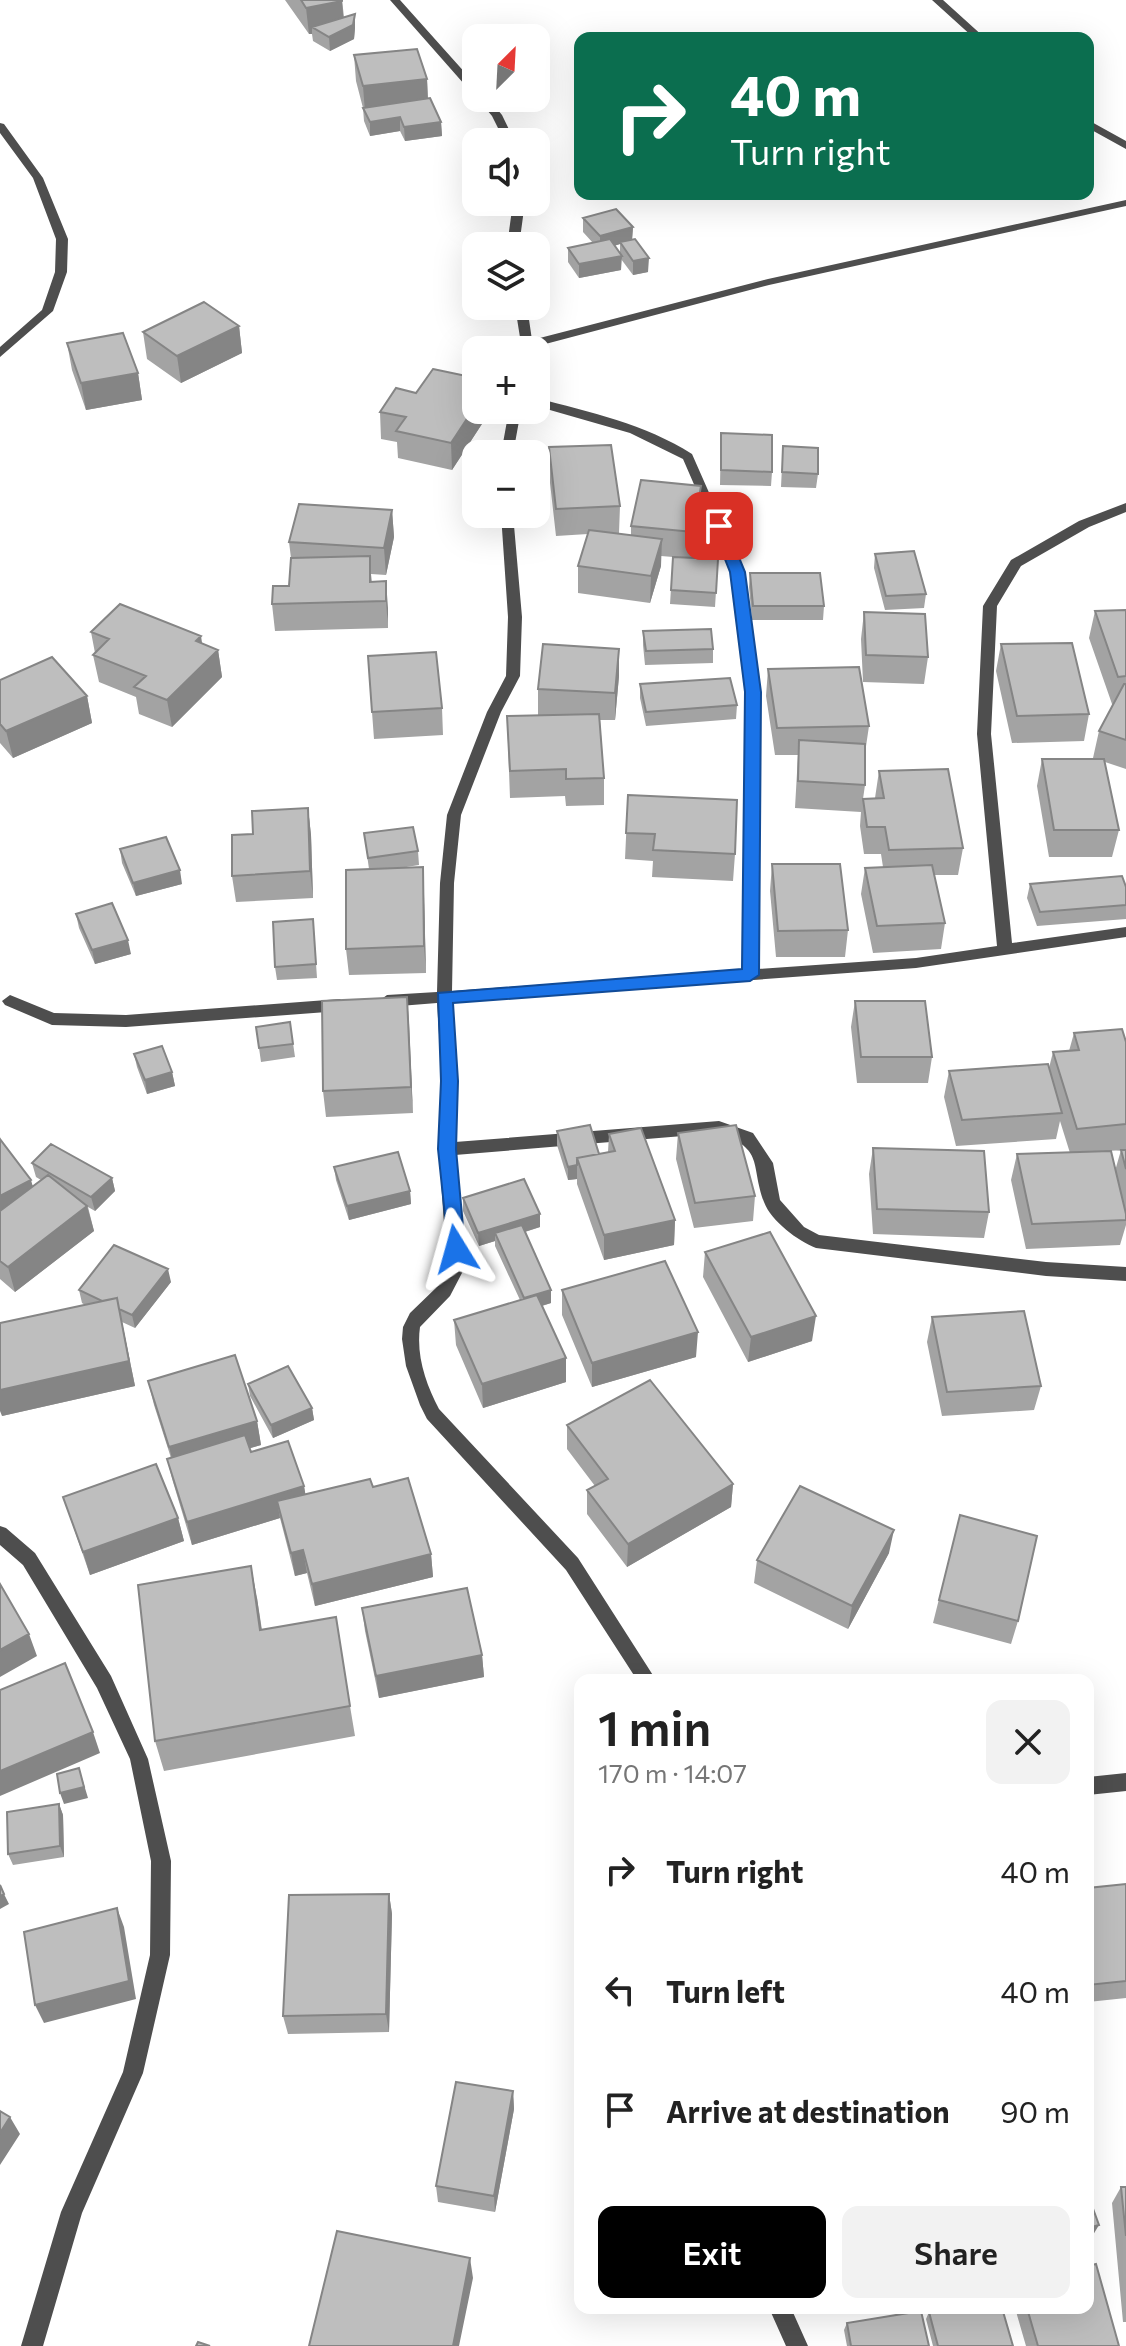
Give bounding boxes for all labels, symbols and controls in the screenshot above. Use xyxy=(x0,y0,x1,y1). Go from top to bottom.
north arrow xyxy=(462,24,550,112)
map controls xyxy=(462,24,550,528)
text: 40 m xyxy=(730,59,861,128)
icon: right xyxy=(598,64,702,168)
button: sound xyxy=(462,128,550,216)
text: Turn right xyxy=(730,128,891,172)
button: layers xyxy=(462,232,550,320)
button: + xyxy=(462,336,550,424)
button: − xyxy=(462,440,550,528)
pin xyxy=(685,492,753,560)
icon: arrive xyxy=(697,504,741,548)
position arrow xyxy=(414,1207,498,1291)
text: 1 min xyxy=(598,1697,711,1756)
button: close xyxy=(986,1700,1070,1784)
text: 170 m · 14:07 xyxy=(598,1757,747,1788)
icon: right xyxy=(598,1848,642,1892)
text: Turn right xyxy=(666,1852,803,1889)
text: 40 m xyxy=(1001,1852,1070,1889)
icon: left xyxy=(598,1968,642,2012)
text: Turn left xyxy=(666,1972,785,2009)
text: 40 m xyxy=(1001,1972,1070,2009)
icon: arrive xyxy=(598,2088,642,2132)
text: Arrive at destination xyxy=(666,2092,950,2129)
text: 90 m xyxy=(1000,2092,1070,2129)
button: Exit xyxy=(598,2206,826,2298)
button: Share xyxy=(842,2206,1070,2298)

